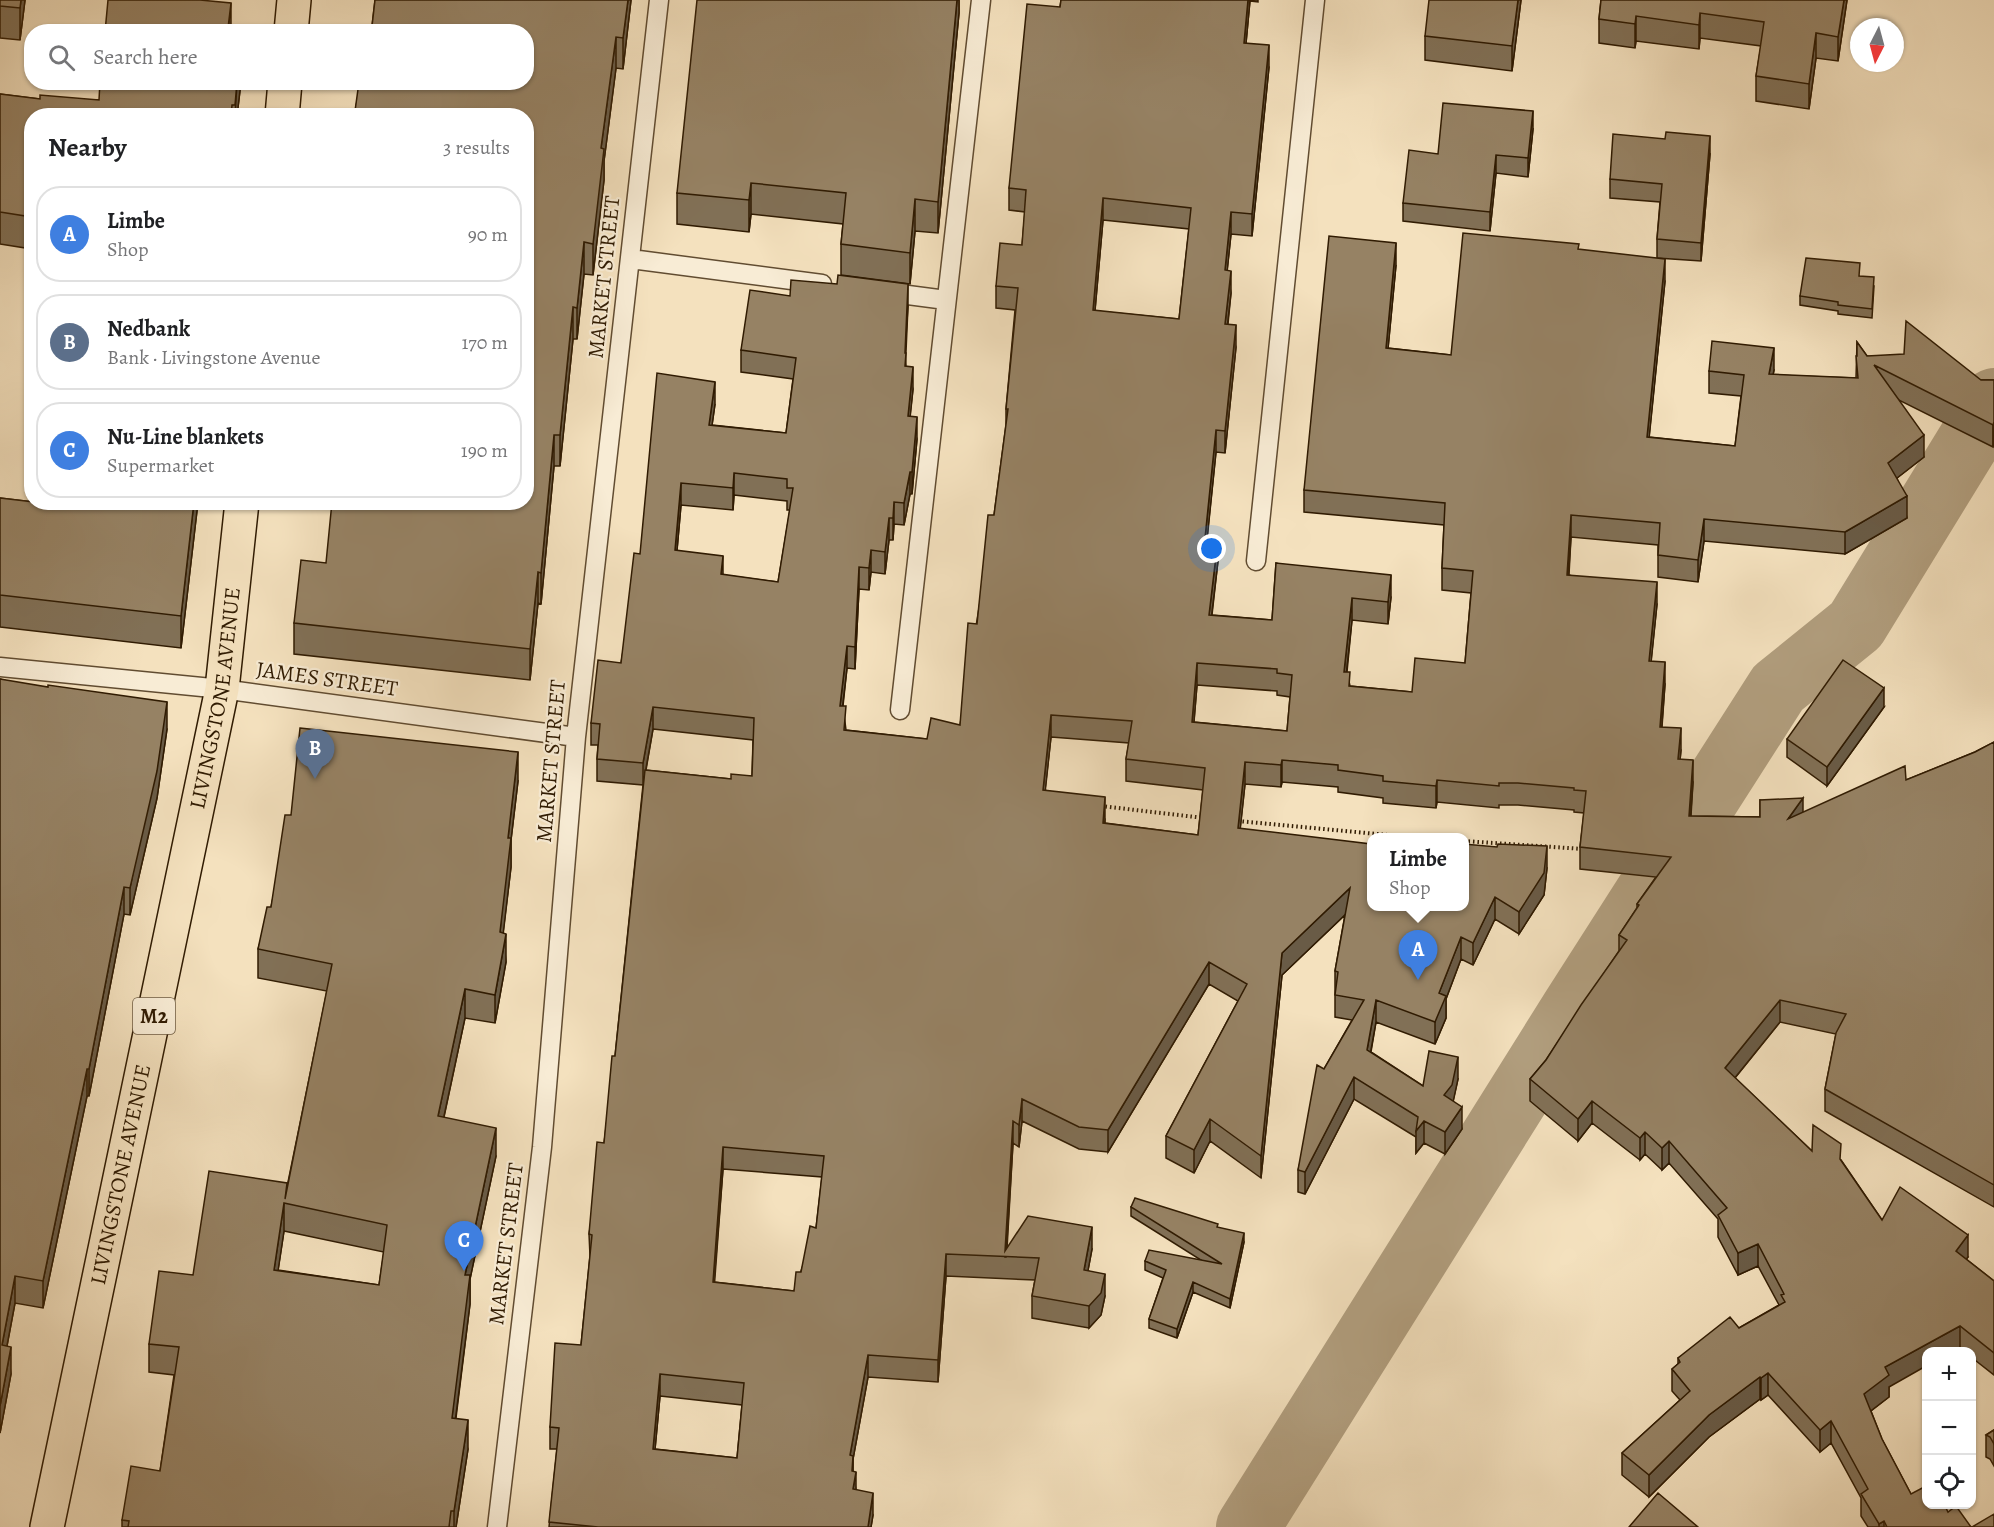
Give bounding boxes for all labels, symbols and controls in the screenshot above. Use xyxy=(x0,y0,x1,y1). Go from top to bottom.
north arrow xyxy=(1850,18,1904,72)
search box xyxy=(24,24,534,90)
icon: search xyxy=(45,41,78,74)
text: Search here xyxy=(93,42,198,72)
text: Nearby xyxy=(48,130,127,165)
text: 3 results xyxy=(443,134,510,161)
street label: MARKET STREET xyxy=(581,194,627,360)
text: Limbe xyxy=(107,206,165,236)
text: A xyxy=(63,221,76,248)
text: 90 m xyxy=(468,221,508,248)
text: Shop xyxy=(107,236,149,263)
text: Nedbank xyxy=(107,314,190,344)
text: B xyxy=(63,329,76,356)
text: 170 m xyxy=(462,329,508,356)
text: Bank · Livingstone Avenue xyxy=(107,344,320,371)
text: Nu-Line blankets xyxy=(107,422,264,452)
text: C xyxy=(63,437,76,464)
text: 190 m xyxy=(461,437,508,464)
text: Supermarket xyxy=(107,452,214,479)
your location xyxy=(1197,534,1226,563)
street label: LIVINGSTONE AVENUE xyxy=(182,586,248,812)
street label: JAMES STREET xyxy=(254,654,400,704)
street label: MARKET STREET xyxy=(529,678,573,844)
pin: B xyxy=(296,730,334,779)
popup xyxy=(1367,833,1469,911)
text: Limbe xyxy=(1389,844,1447,874)
text: Shop xyxy=(1389,874,1431,901)
pin: A xyxy=(1398,930,1438,980)
road number: M2 xyxy=(133,998,175,1034)
street label: LIVINGSTONE AVENUE xyxy=(83,1062,158,1288)
street label: MARKET STREET xyxy=(481,1161,531,1327)
pin: C xyxy=(444,1222,484,1271)
map controls xyxy=(1922,1347,1976,1509)
button: + xyxy=(1922,1347,1976,1401)
button: − xyxy=(1922,1401,1976,1455)
button: locate xyxy=(1922,1455,1976,1509)

